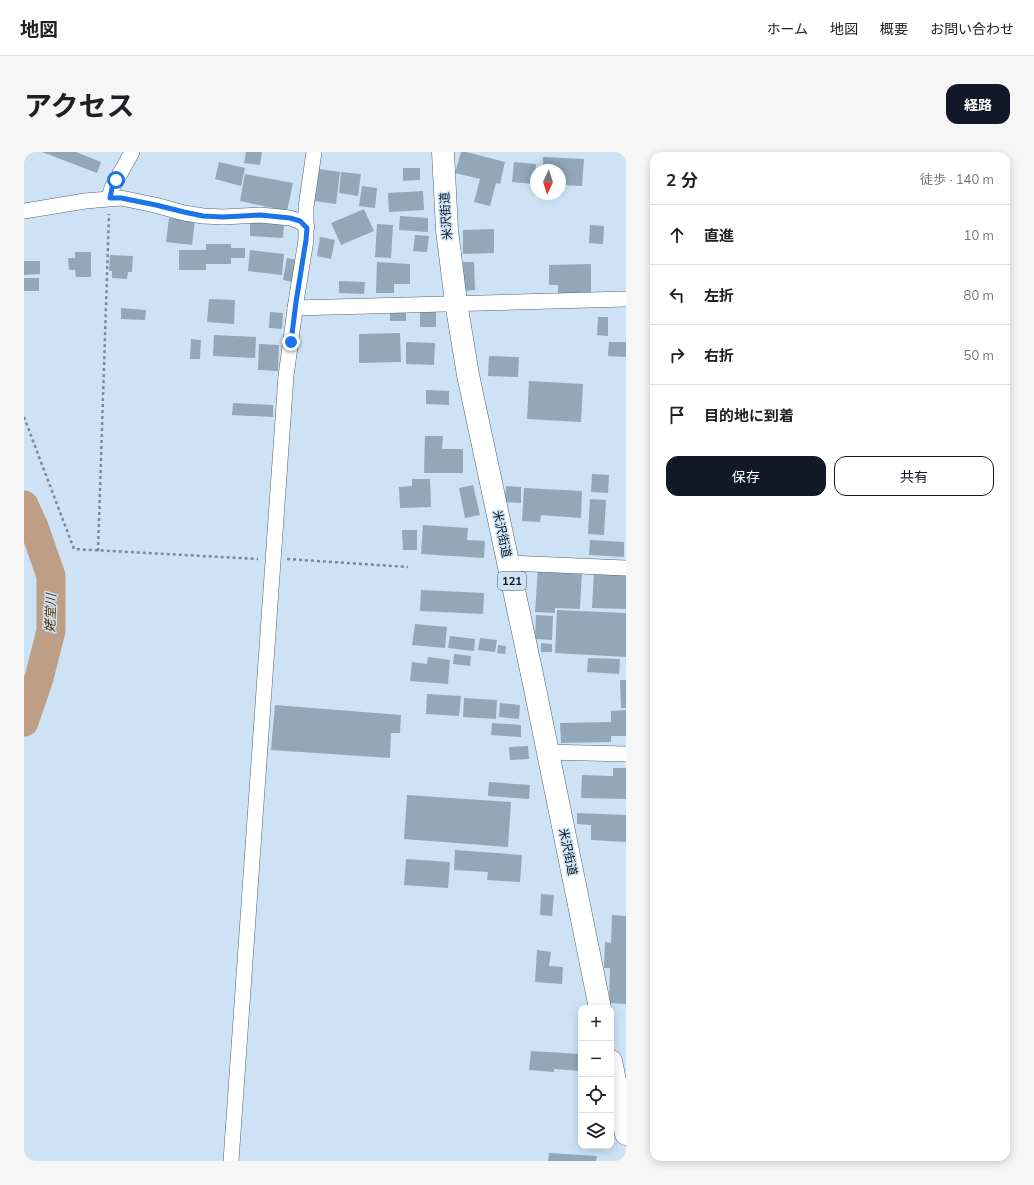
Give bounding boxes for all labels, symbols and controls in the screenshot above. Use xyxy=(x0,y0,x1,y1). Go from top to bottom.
text: 地図 xyxy=(20,17,58,41)
text: ホーム xyxy=(766,20,808,38)
text: 地図 xyxy=(830,20,858,38)
text: 概要 xyxy=(880,20,908,38)
text: お問い合わせ xyxy=(930,20,1014,38)
button: 経路 xyxy=(946,84,1010,124)
text: アクセス xyxy=(24,88,135,123)
north arrow xyxy=(530,164,566,200)
text: 2 分 xyxy=(666,169,698,190)
route start xyxy=(107,171,125,189)
text: 徒歩 · 140 m xyxy=(920,171,994,187)
street label: 米沢街道 xyxy=(436,192,455,241)
icon: ahead xyxy=(666,224,688,246)
text: 直進 xyxy=(704,226,734,245)
text: 10 m xyxy=(964,227,994,243)
icon: left xyxy=(666,284,688,306)
text: 左折 xyxy=(704,286,734,305)
text: 80 m xyxy=(964,287,994,303)
route end xyxy=(282,333,300,351)
icon: right xyxy=(666,344,688,366)
text: 右折 xyxy=(704,346,734,365)
text: 50 m xyxy=(964,347,994,363)
icon: arrive xyxy=(666,404,688,426)
text: 目的地に到着 xyxy=(704,406,794,425)
button: 保存 xyxy=(666,456,826,496)
button: 共有 xyxy=(834,456,994,496)
street label: 米沢街道 xyxy=(490,509,515,559)
road number: 121 xyxy=(498,572,526,590)
water label: 姥堂川 xyxy=(41,591,59,633)
street label: 米沢街道 xyxy=(556,827,581,877)
map controls xyxy=(578,1005,614,1149)
button: + xyxy=(578,1005,614,1041)
button: − xyxy=(578,1041,614,1077)
button: locate xyxy=(578,1077,614,1113)
button: layers xyxy=(578,1113,614,1149)

